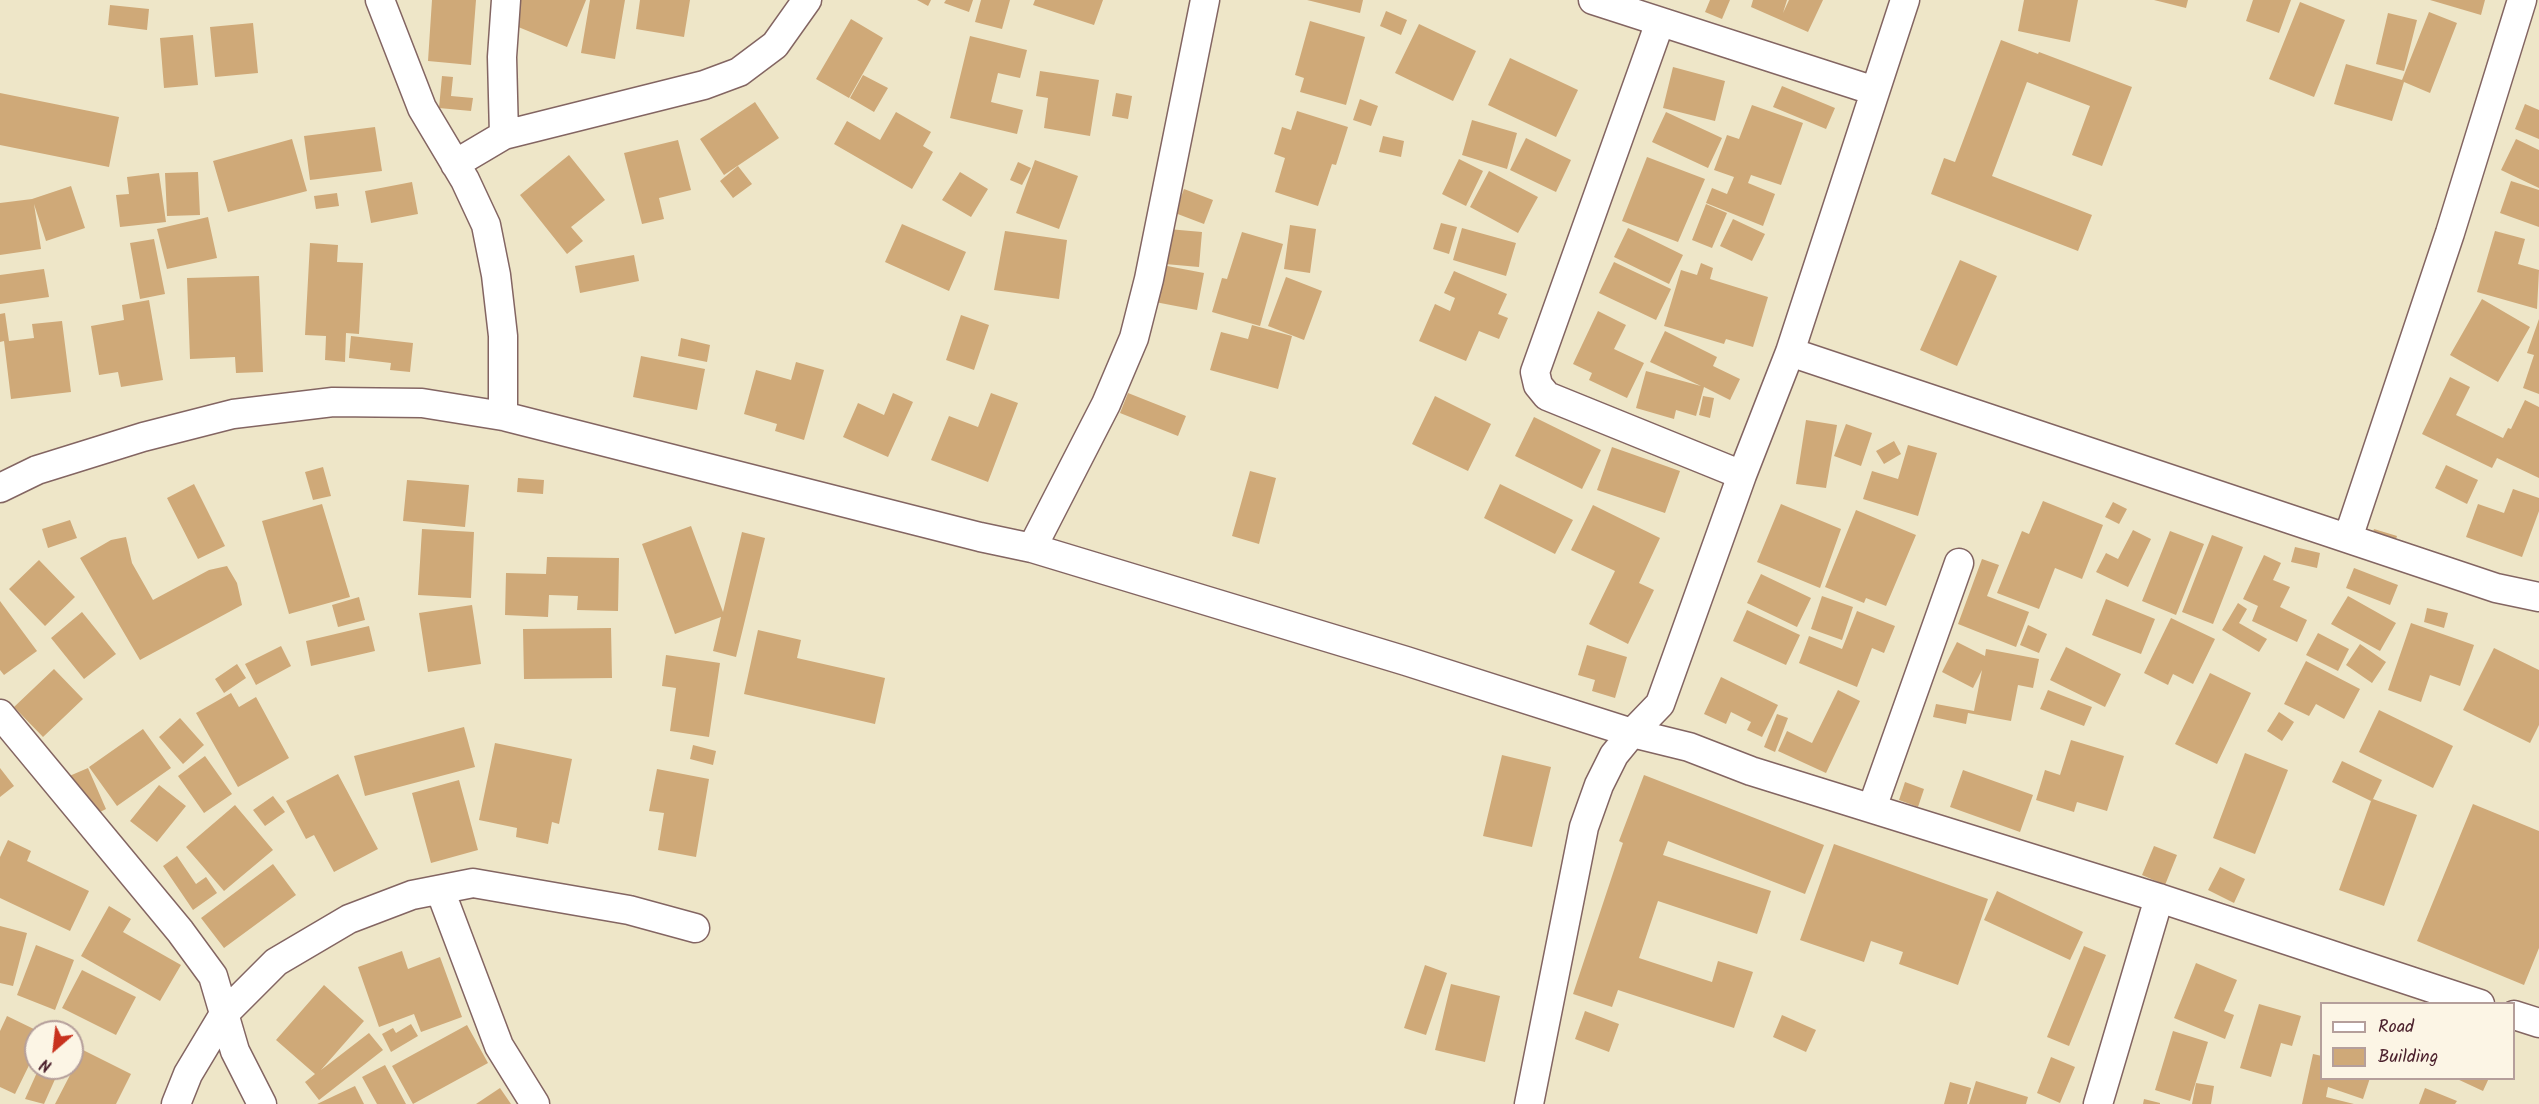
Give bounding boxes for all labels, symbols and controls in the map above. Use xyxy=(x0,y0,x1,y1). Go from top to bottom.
legend xyxy=(2320,1002,2515,1080)
text: Road xyxy=(2378,1013,2414,1042)
north arrow xyxy=(24,1020,84,1080)
text: Building xyxy=(2378,1043,2438,1072)
text: N xyxy=(36,1051,57,1078)

